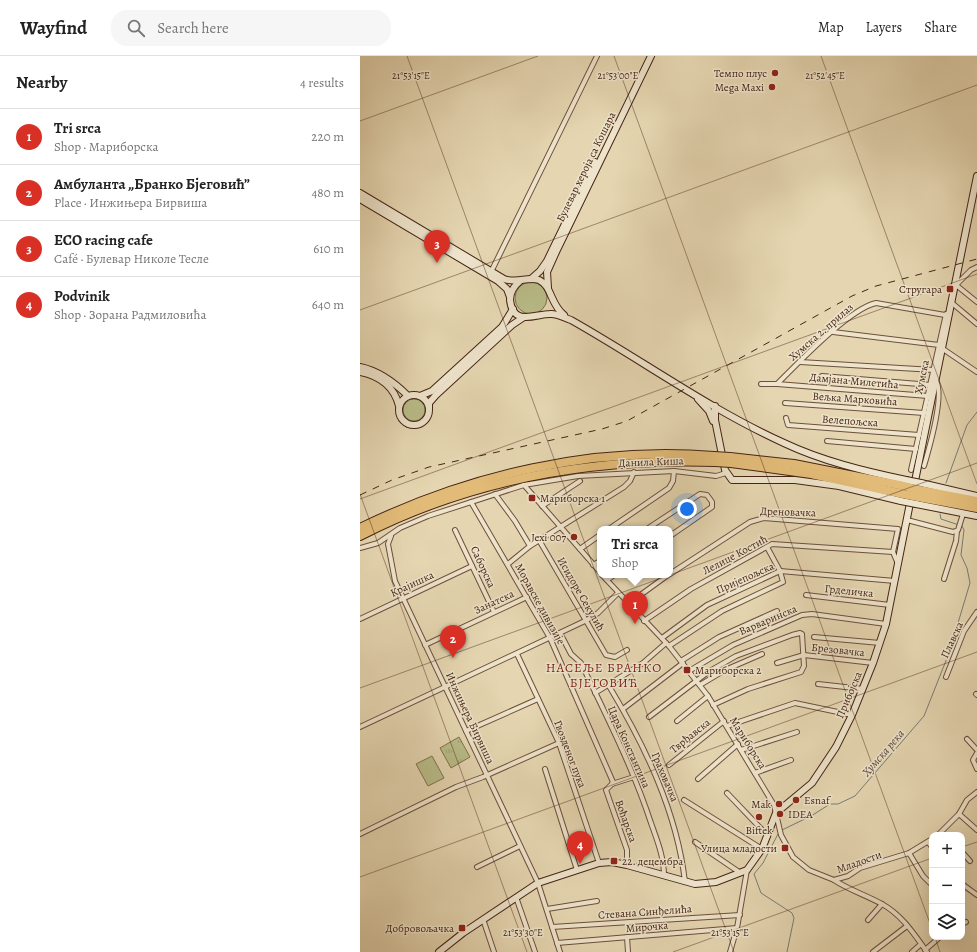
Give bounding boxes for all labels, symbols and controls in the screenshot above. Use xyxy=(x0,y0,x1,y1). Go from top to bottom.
search box xyxy=(111,10,391,46)
text: Wayfind xyxy=(20,15,87,41)
icon: search xyxy=(125,17,147,39)
text: Search here xyxy=(157,18,229,38)
text: Map xyxy=(818,18,844,37)
text: Layers xyxy=(866,18,902,37)
text: Share xyxy=(924,18,957,37)
place label: Темпо плус xyxy=(714,66,767,81)
marker: Темпо плус xyxy=(770,68,780,78)
text: 21°53'15"E xyxy=(392,69,430,82)
text: 21°53'00"E xyxy=(598,69,639,82)
text: 21°52'45"E xyxy=(805,69,845,82)
text: Nearby xyxy=(16,71,67,94)
text: 4 results xyxy=(300,74,344,91)
place label: Mega Maxi xyxy=(715,80,764,95)
marker: Mega Maxi xyxy=(767,82,777,92)
street label: Булевар хероја са Кошара xyxy=(553,109,620,225)
text: Tri srca xyxy=(54,118,101,138)
text: 1 xyxy=(27,128,31,145)
text: 220 m xyxy=(311,128,344,145)
text: Shop · Мариборска xyxy=(54,138,158,155)
text: Амбуланта „Бранко Бјеговић” xyxy=(54,174,250,194)
text: 2 xyxy=(26,184,32,201)
text: 480 m xyxy=(311,184,344,201)
text: Place · Инжињера Бирвиша xyxy=(54,194,207,211)
text: ECO racing cafe xyxy=(54,230,153,250)
pin: 3 xyxy=(424,230,450,263)
text: 3 xyxy=(26,240,32,257)
text: 610 m xyxy=(313,240,344,257)
text: Café · Булевар Николе Тесле xyxy=(54,250,209,267)
place label: Стругара xyxy=(899,282,943,297)
marker: Стругара xyxy=(945,284,955,294)
text: Podvinik xyxy=(54,286,110,306)
text: 4 xyxy=(26,296,32,313)
text: 640 m xyxy=(312,296,344,313)
street label: Хумска 2. прилаз xyxy=(786,300,857,364)
text: Shop · Зорана Радмиловића xyxy=(54,306,206,323)
street label: Хумска xyxy=(911,358,933,395)
street label: Дамјана Милетића xyxy=(809,370,900,392)
street label: Вељка Марковића xyxy=(812,389,899,410)
street label: Велепољска xyxy=(821,412,879,431)
street label: Данила Киша xyxy=(618,453,685,471)
place label: Мариборска 1 xyxy=(540,491,605,506)
marker: Мариборска 1 xyxy=(527,493,537,503)
your location xyxy=(677,499,697,519)
street label: Дреновачка xyxy=(760,504,817,521)
popup xyxy=(597,526,673,578)
place label: Jexi 007 xyxy=(531,530,566,545)
marker: Jexi 007 xyxy=(569,532,579,542)
street label: Лелице Костић xyxy=(700,532,770,578)
text: Tri srca xyxy=(611,534,659,554)
street label: Саборска xyxy=(467,544,500,591)
street label: Исидоре Секулић xyxy=(554,554,608,634)
text: Shop xyxy=(611,554,638,571)
street label: Пријепољска xyxy=(714,558,777,597)
street label: Моравске дивизије xyxy=(511,561,569,647)
street label: Крајишка xyxy=(388,567,437,601)
street label: Грделичка xyxy=(824,581,875,601)
street label: Занатска xyxy=(472,586,517,618)
pin: 1 xyxy=(622,591,648,624)
street label: Варваринска xyxy=(737,601,800,639)
street label: Плавска xyxy=(937,618,967,661)
pin: 2 xyxy=(440,625,466,658)
street label: Брезовачка xyxy=(810,640,866,660)
district label: НАСЕЉЕ БРАНКО БЈЕГОВИЋ xyxy=(546,659,662,691)
place label: Мариборска 2 xyxy=(695,663,761,678)
marker: Мариборска 2 xyxy=(682,665,692,675)
street label: Прибојска xyxy=(832,668,866,721)
street label: Инжињера Бирвиша xyxy=(442,670,498,767)
street label: Цара Константина xyxy=(604,704,654,791)
street label: Тврђавска xyxy=(667,714,714,757)
street label: Мариборска xyxy=(726,714,770,773)
street label: Гвозденог пука xyxy=(550,718,590,791)
water label: Хумска река xyxy=(857,726,908,781)
street label: Граховачка xyxy=(648,750,683,805)
place label: Esnaf xyxy=(804,793,831,808)
marker: Esnaf xyxy=(791,795,801,805)
place label: Mak xyxy=(751,797,772,812)
street label: Воћарска xyxy=(611,798,641,845)
marker: Mak xyxy=(774,799,784,809)
place label: IDEA xyxy=(788,807,813,822)
marker: IDEA xyxy=(775,809,785,819)
marker: Biftek xyxy=(754,812,764,822)
place label: Biftek xyxy=(745,823,773,838)
pin: 4 xyxy=(567,831,593,864)
map controls xyxy=(929,832,965,940)
button: + xyxy=(929,832,965,868)
place label: Улица младости xyxy=(701,841,777,856)
marker: Улица младости xyxy=(780,843,790,853)
street label: Младости xyxy=(834,847,884,877)
place label: 22. децембра xyxy=(622,854,684,869)
marker: 22. децембра xyxy=(609,856,619,866)
button: − xyxy=(929,868,965,904)
street label: Стевана Синђелића xyxy=(598,901,693,923)
button: layers xyxy=(929,904,965,940)
street label: Мирочка xyxy=(625,918,670,936)
place label: Добровољачка xyxy=(385,921,455,936)
marker: Добровољачка xyxy=(457,923,467,933)
text: 21°53'30"E xyxy=(503,926,543,939)
text: 21°53'15"E xyxy=(711,926,749,939)

